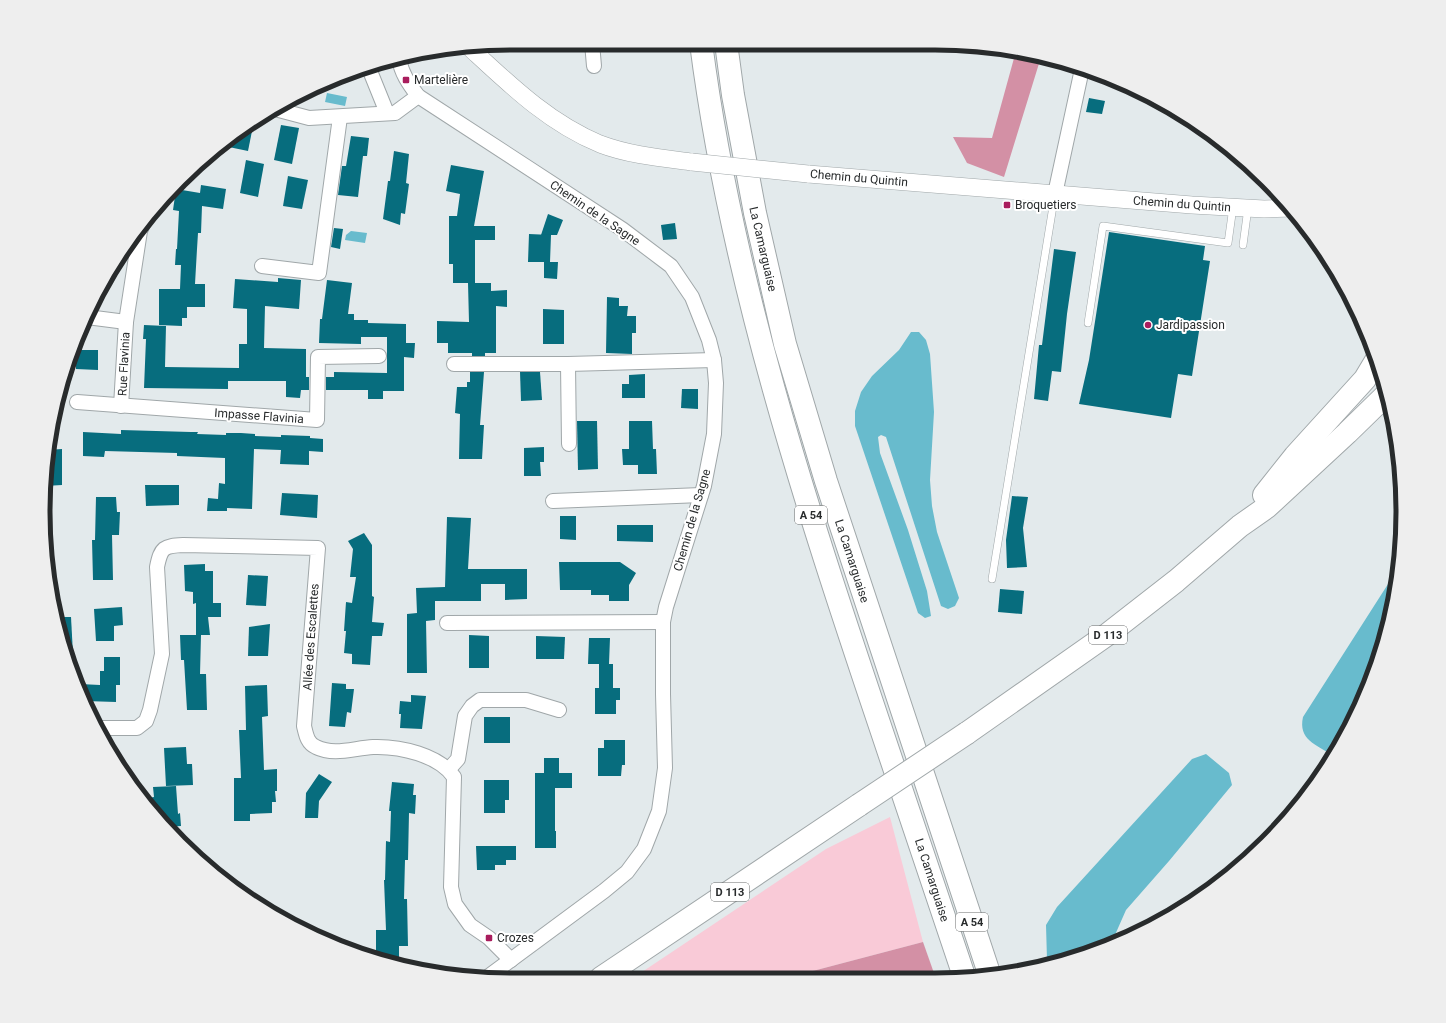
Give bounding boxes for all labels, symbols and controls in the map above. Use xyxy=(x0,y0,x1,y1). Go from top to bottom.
place label: Martelière xyxy=(414,73,468,87)
marker: Martelière xyxy=(401,75,411,85)
street label: Chemin du Quintin xyxy=(810,167,908,189)
street label: Chemin de la Sagne xyxy=(547,178,643,248)
street label: Chemin du Quintin xyxy=(1133,194,1231,214)
place label: Broquetiers xyxy=(1015,198,1077,212)
marker: Broquetiers xyxy=(1002,200,1012,210)
street label: La Camarguaise xyxy=(746,205,780,293)
place label: Jardipassion xyxy=(1156,318,1225,332)
marker: Jardipassion xyxy=(1143,320,1153,330)
street label: Rue Flavinia xyxy=(115,332,133,396)
street label: Impasse Flavinia xyxy=(214,406,304,426)
street label: Chemin de la Sagne xyxy=(671,467,713,573)
road number: A 54 xyxy=(795,506,827,524)
street label: La Camarguaise xyxy=(832,518,872,604)
street label: Allée des Escalettes xyxy=(300,583,322,691)
road number: D 113 xyxy=(1089,626,1127,644)
street label: La Camarguaise xyxy=(912,837,952,923)
road number: D 113 xyxy=(711,883,749,901)
road number: A 54 xyxy=(956,913,988,931)
place label: Crozes xyxy=(497,931,534,945)
marker: Crozes xyxy=(484,933,494,943)

